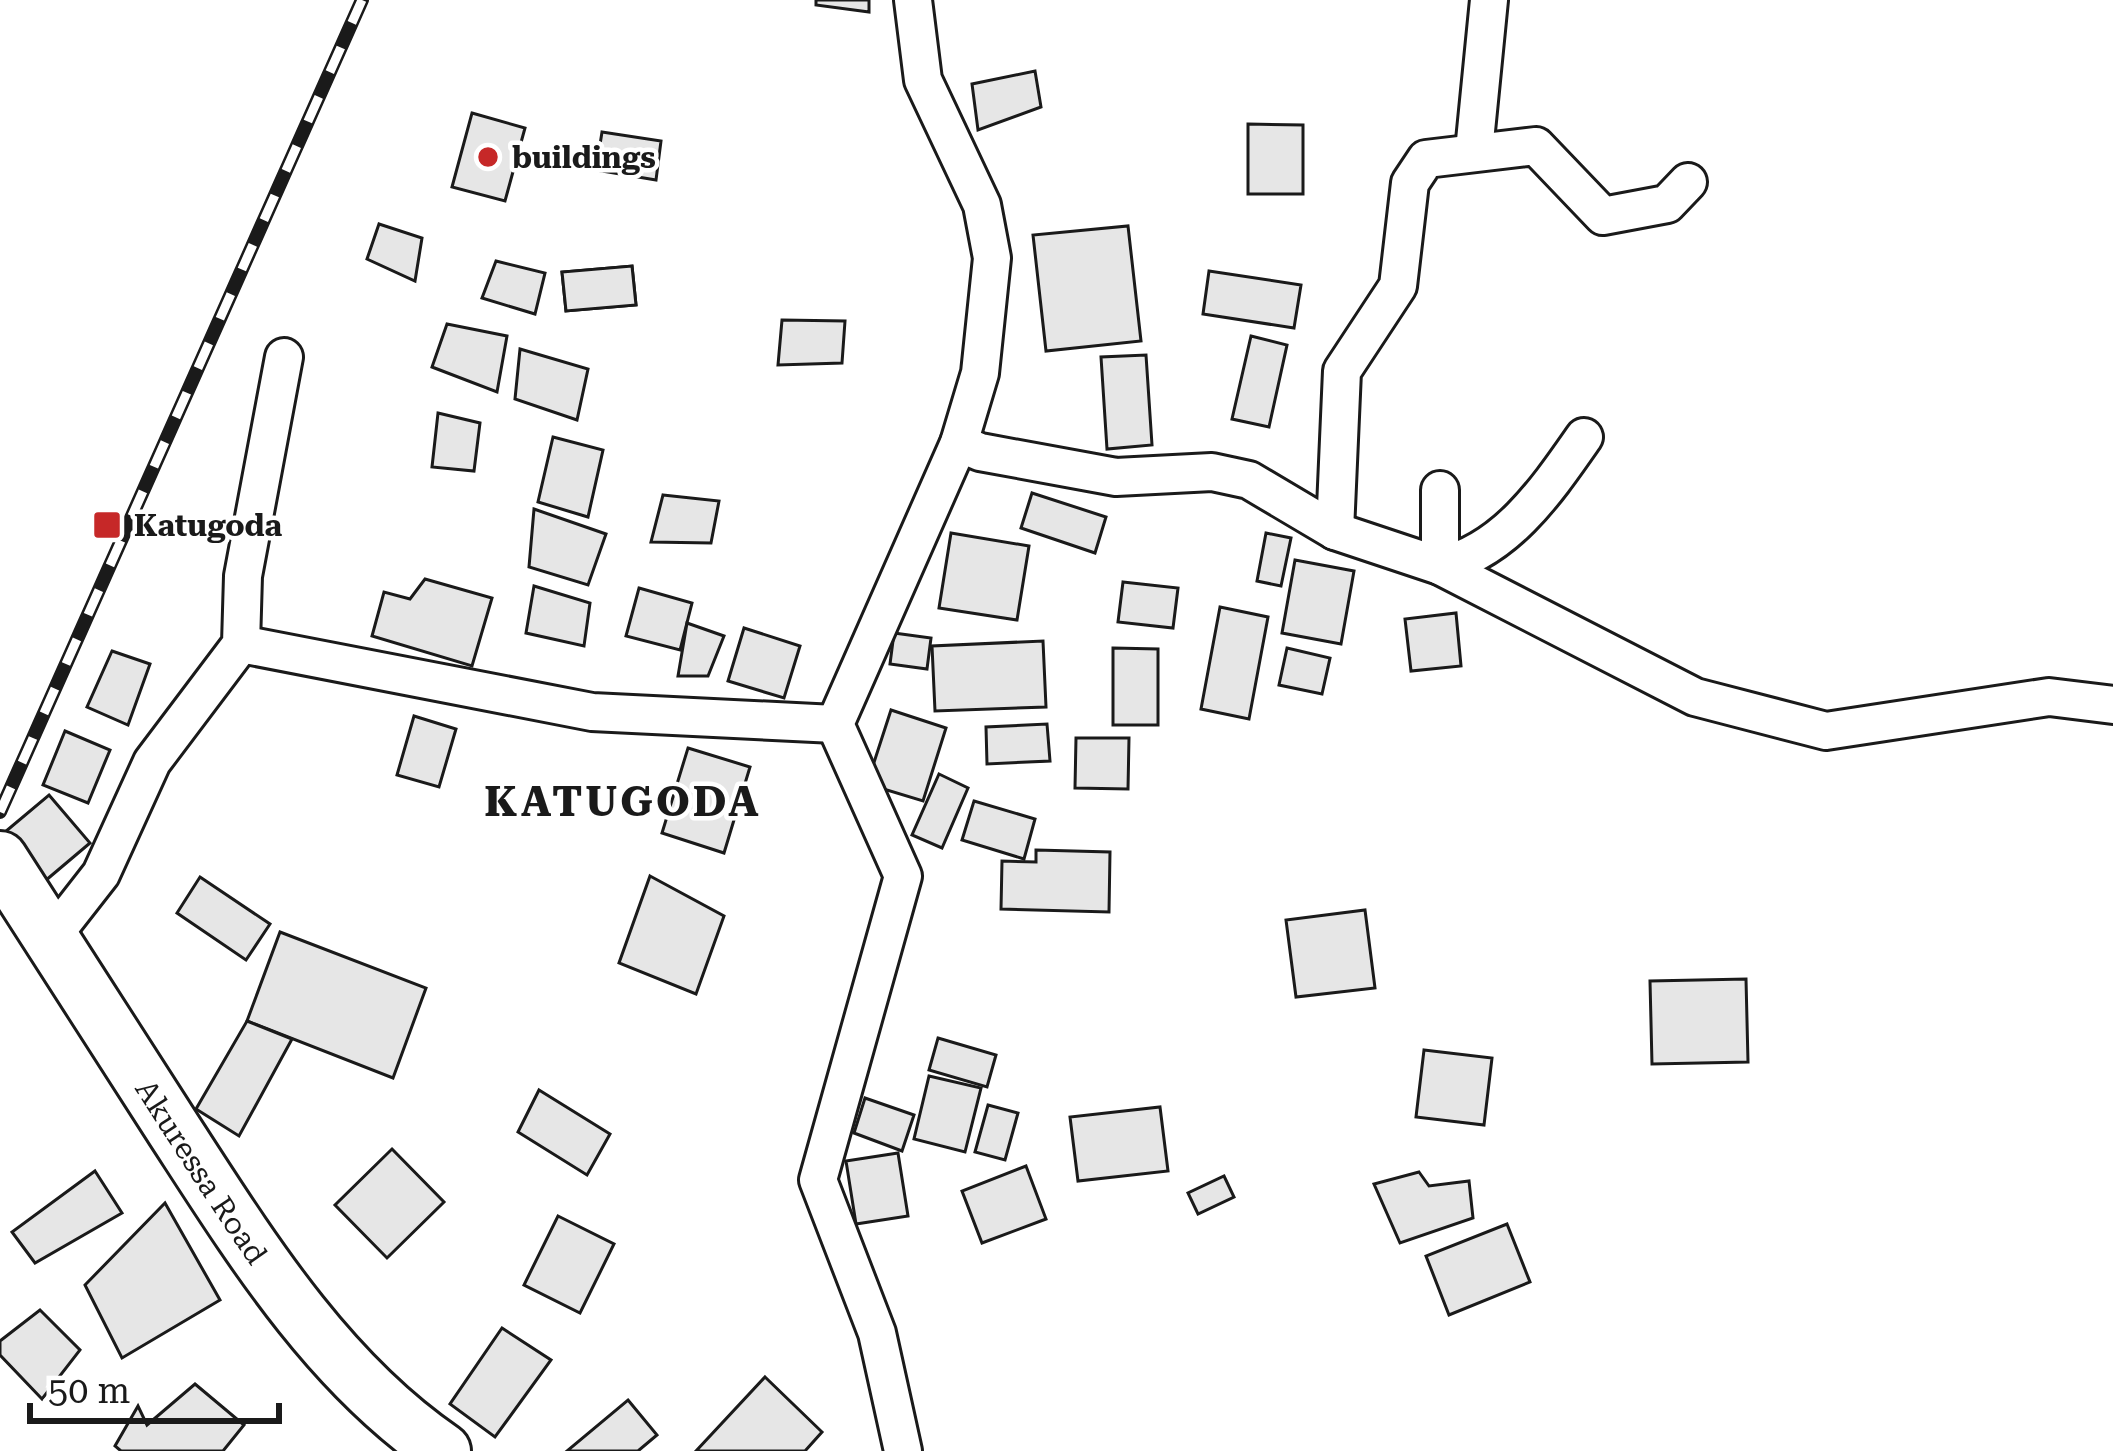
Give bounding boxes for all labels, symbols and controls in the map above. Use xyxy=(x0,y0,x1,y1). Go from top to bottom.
place label: buildings xyxy=(512,140,656,175)
marker: buildings xyxy=(475,144,501,170)
place label: Katugoda xyxy=(134,508,283,543)
marker: Katugoda xyxy=(91,509,123,541)
district label: KATUGODA xyxy=(484,777,762,826)
street label: Akuressa Road xyxy=(129,1073,275,1270)
scale bar xyxy=(30,1349,279,1423)
text: 50 m xyxy=(48,1370,130,1412)

